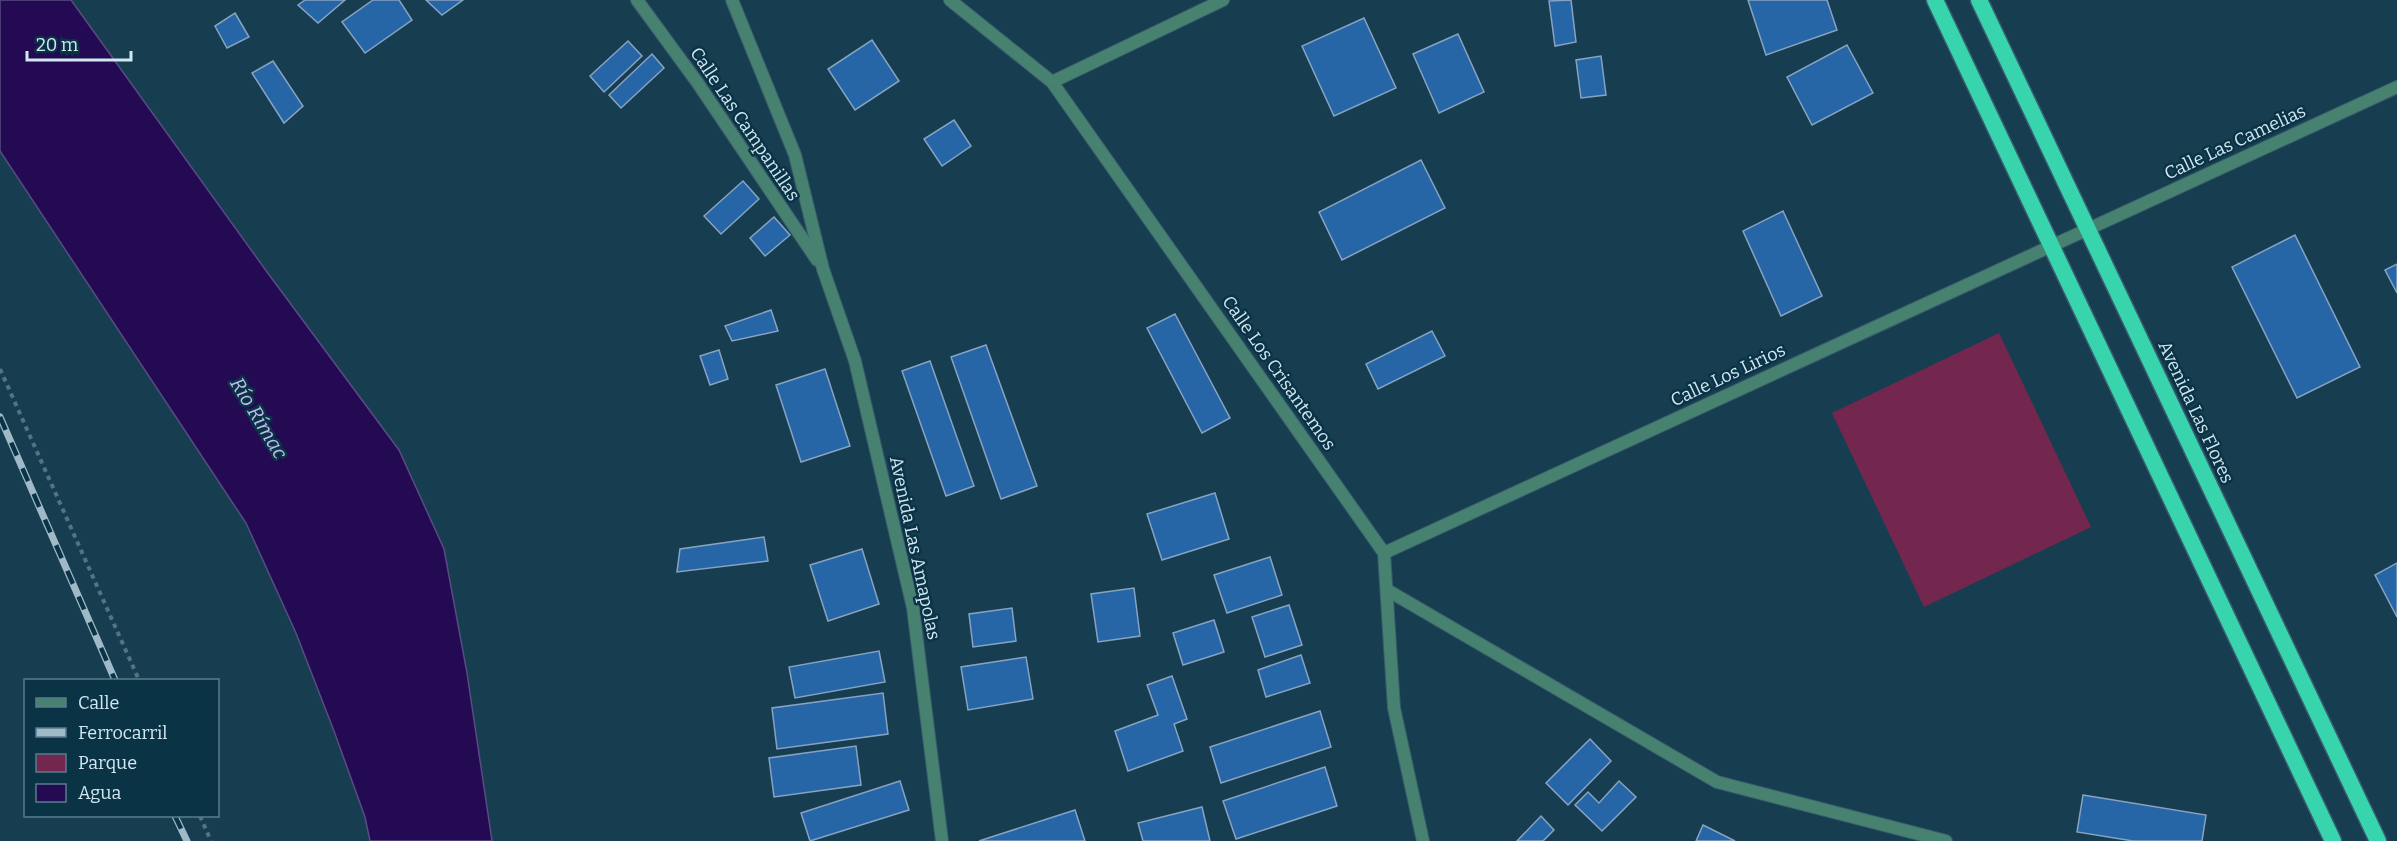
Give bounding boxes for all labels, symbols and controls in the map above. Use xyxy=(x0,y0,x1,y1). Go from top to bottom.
scale bar xyxy=(27,24,130,62)
text: 20 m xyxy=(36,34,78,56)
street label: Calle Las Campanillas xyxy=(685,43,805,205)
street label: Calle Las Camelias xyxy=(2161,100,2309,184)
street label: Calle Los Crisantemos xyxy=(1217,292,1341,454)
street label: Avenida Las Flores xyxy=(2153,337,2239,487)
street label: Calle Los Lirios xyxy=(1667,339,1789,411)
water label: Río Rímac xyxy=(225,373,293,463)
street label: Avenida Las Amapolas xyxy=(885,454,945,642)
legend xyxy=(24,679,219,817)
text: Calle xyxy=(78,692,119,714)
text: Ferrocarril xyxy=(78,722,167,744)
text: Parque xyxy=(78,752,137,774)
text: Agua xyxy=(78,782,122,804)

